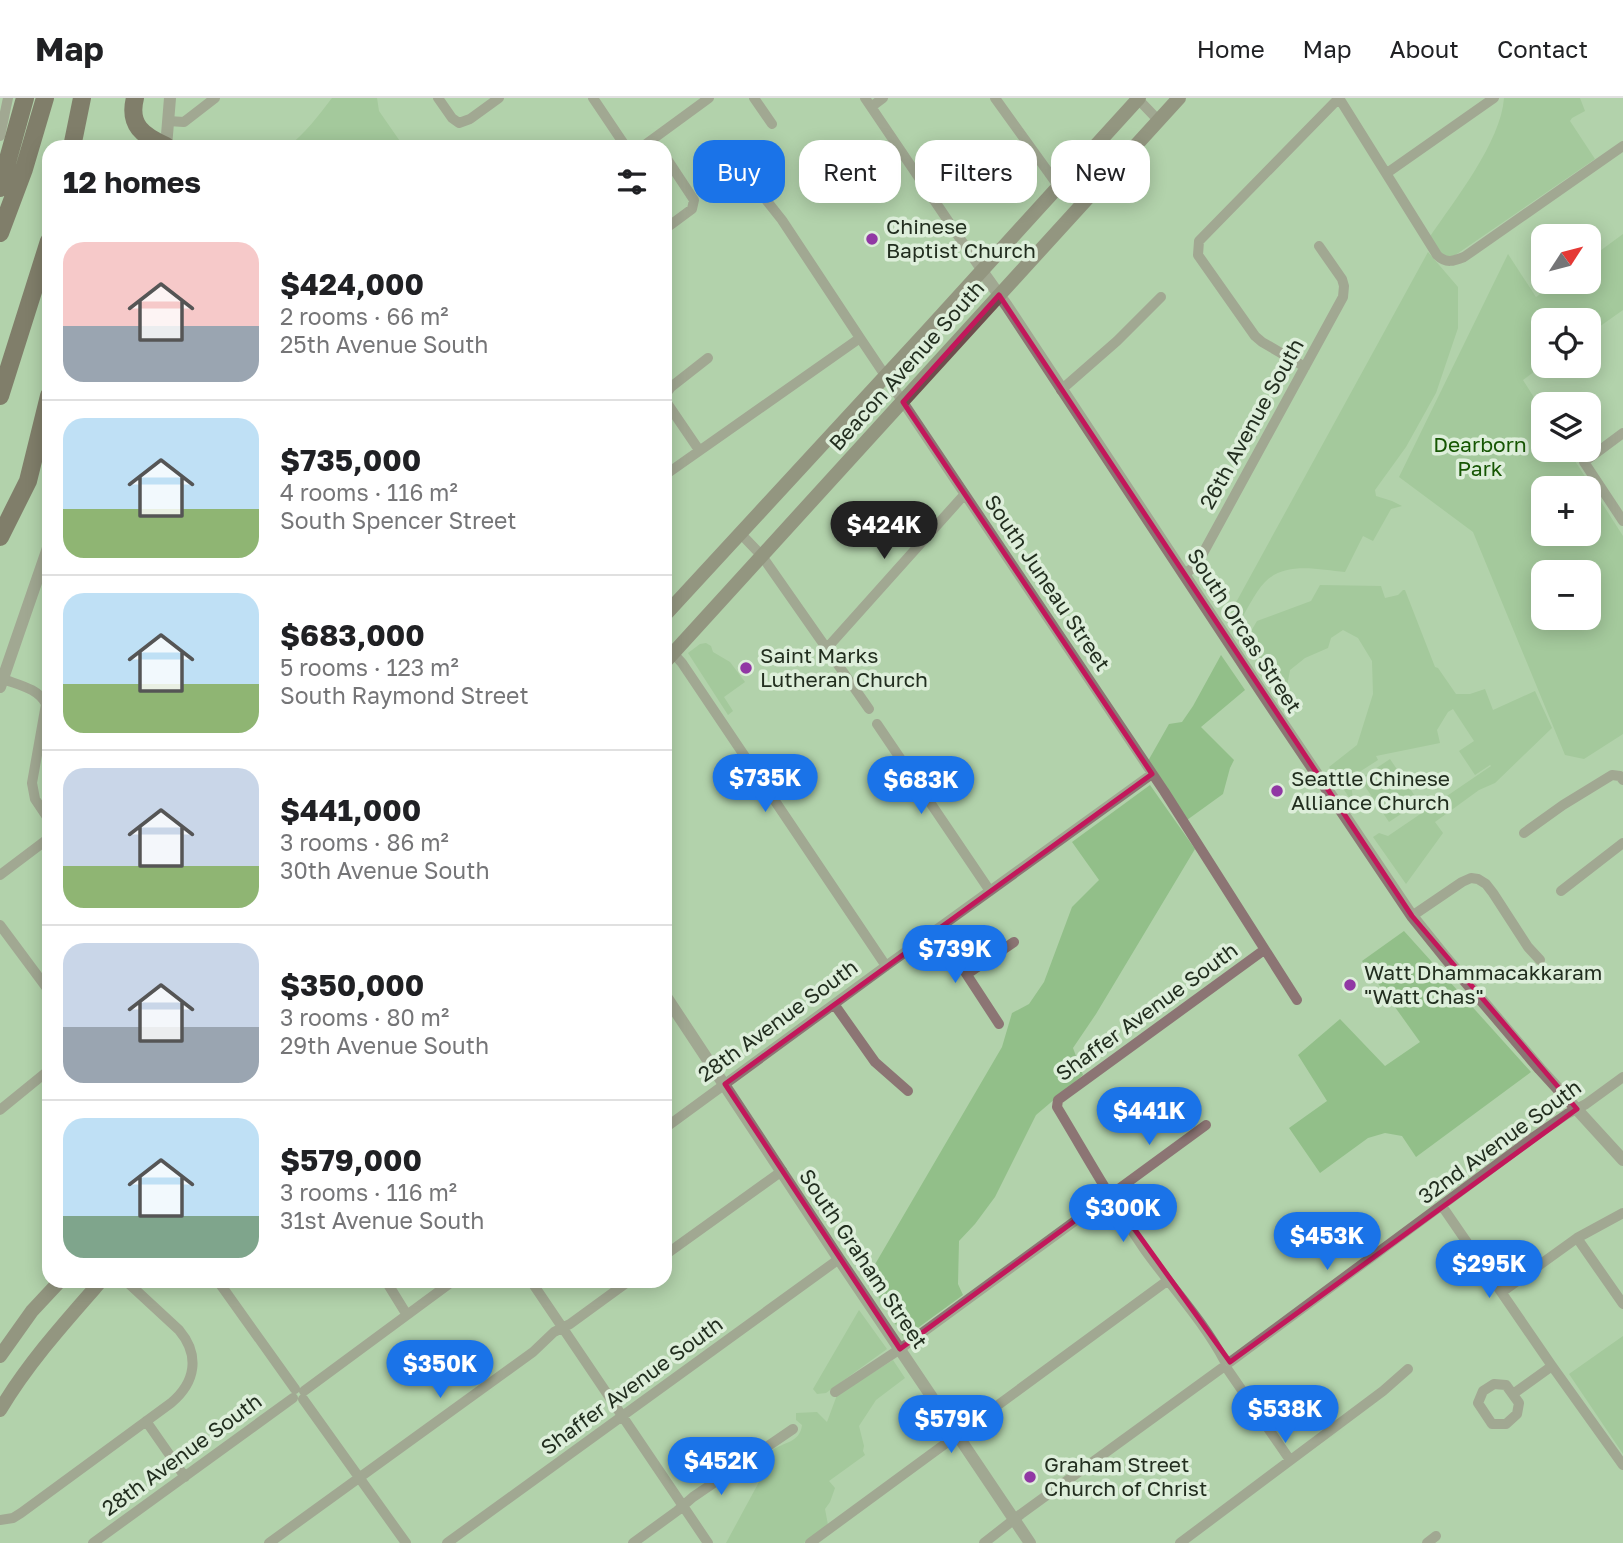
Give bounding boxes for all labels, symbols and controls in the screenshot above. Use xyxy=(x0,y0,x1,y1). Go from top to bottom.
text: Map xyxy=(35,29,104,68)
text: Home xyxy=(1197,34,1265,63)
text: Map xyxy=(1303,34,1352,63)
text: About xyxy=(1390,34,1459,63)
text: Contact xyxy=(1497,34,1588,63)
chip: Buy xyxy=(693,140,785,203)
chip: Rent xyxy=(799,140,901,203)
chip: Filters xyxy=(915,140,1037,203)
chip: New xyxy=(1051,140,1150,203)
icon: filters xyxy=(613,163,651,201)
text: 12 homes xyxy=(63,164,201,200)
place label: Chinese Baptist Church xyxy=(886,213,1036,263)
north arrow xyxy=(1531,224,1601,294)
map controls xyxy=(1531,224,1601,630)
marker: Chinese Baptist Church xyxy=(864,231,880,247)
text: $424,000 xyxy=(280,266,424,302)
icon: home xyxy=(119,270,203,354)
street label: Beacon Avenue South xyxy=(823,275,989,456)
text: 2 rooms · 66 m² xyxy=(280,302,449,330)
button: locate xyxy=(1531,308,1601,378)
text: 25th Avenue South xyxy=(280,330,489,358)
street label: 26th Avenue South xyxy=(1193,334,1309,513)
button: layers xyxy=(1531,392,1601,462)
park label: Dearborn Park xyxy=(1433,431,1527,481)
text: $735,000 xyxy=(280,442,421,478)
icon: home xyxy=(119,446,203,530)
button: + xyxy=(1531,476,1601,546)
text: 4 rooms · 116 m² xyxy=(280,478,458,506)
street label: South Juneau Street xyxy=(979,489,1116,675)
pin: $424K xyxy=(835,502,933,561)
text: South Spencer Street xyxy=(280,506,517,534)
text: $424K xyxy=(847,510,921,538)
street label: South Orcas Street xyxy=(1182,543,1308,717)
button: − xyxy=(1531,560,1601,630)
text: $683,000 xyxy=(280,617,425,653)
icon: home xyxy=(119,621,203,705)
place label: Saint Marks Lutheran Church xyxy=(760,642,928,692)
text: 5 rooms · 123 m² xyxy=(280,653,459,681)
marker: Saint Marks Lutheran Church xyxy=(738,660,754,676)
text: South Raymond Street xyxy=(280,681,529,709)
pin: $735K xyxy=(716,754,814,814)
pin: $683K xyxy=(872,756,970,816)
text: $735K xyxy=(729,763,801,791)
text: $683K xyxy=(883,765,959,793)
place label: Seattle Chinese Alliance Church xyxy=(1291,765,1450,815)
marker: Seattle Chinese Alliance Church xyxy=(1269,783,1285,799)
text: $441,000 xyxy=(280,792,421,828)
icon: home xyxy=(119,796,203,880)
text: 3 rooms · 86 m² xyxy=(280,828,449,856)
text: 30th Avenue South xyxy=(280,856,490,884)
pin: $739K xyxy=(906,926,1004,985)
text: $739K xyxy=(918,934,992,962)
street label: Shaffer Avenue South xyxy=(1050,936,1242,1086)
street label: 28th Avenue South xyxy=(693,954,862,1087)
place label: Watt Dhammacakkaram "Watt Chas" xyxy=(1364,959,1602,1009)
text: $350,000 xyxy=(280,967,424,1003)
icon: home xyxy=(119,971,203,1055)
marker: Watt Dhammacakkaram "Watt Chas" xyxy=(1342,977,1358,993)
text: 3 rooms · 80 m² xyxy=(280,1003,449,1031)
text: 29th Avenue South xyxy=(280,1031,489,1059)
street label: 32nd Avenue South xyxy=(1413,1073,1586,1209)
pin: $441K xyxy=(1100,1088,1198,1147)
text: $441K xyxy=(1113,1096,1185,1124)
text: $579,000 xyxy=(280,1142,422,1178)
icon: home xyxy=(119,1146,203,1230)
street label: South Graham Street xyxy=(794,1164,934,1353)
text: 3 rooms · 116 m² xyxy=(280,1178,457,1206)
pin: $300K xyxy=(1074,1184,1172,1244)
text: $300K xyxy=(1085,1193,1161,1221)
text: 31st Avenue South xyxy=(280,1206,484,1234)
pin: $453K xyxy=(1278,1212,1376,1272)
text: $453K xyxy=(1290,1221,1364,1249)
pin: $295K xyxy=(1440,1240,1538,1300)
text: $295K xyxy=(1452,1249,1526,1277)
street label: Shaffer Avenue South xyxy=(535,1310,727,1460)
pin: $350K xyxy=(391,1340,489,1400)
text: $350K xyxy=(402,1349,478,1377)
pin: $538K xyxy=(1236,1386,1334,1445)
street label: 28th Avenue South xyxy=(97,1388,266,1521)
text: $538K xyxy=(1248,1394,1322,1422)
pin: $579K xyxy=(902,1396,1000,1455)
text: $579K xyxy=(914,1404,988,1432)
pin: $452K xyxy=(672,1438,770,1497)
text: $452K xyxy=(684,1446,758,1474)
place label: Graham Street Church of Christ xyxy=(1044,1451,1207,1501)
marker: Graham Street Church of Christ xyxy=(1022,1469,1038,1485)

